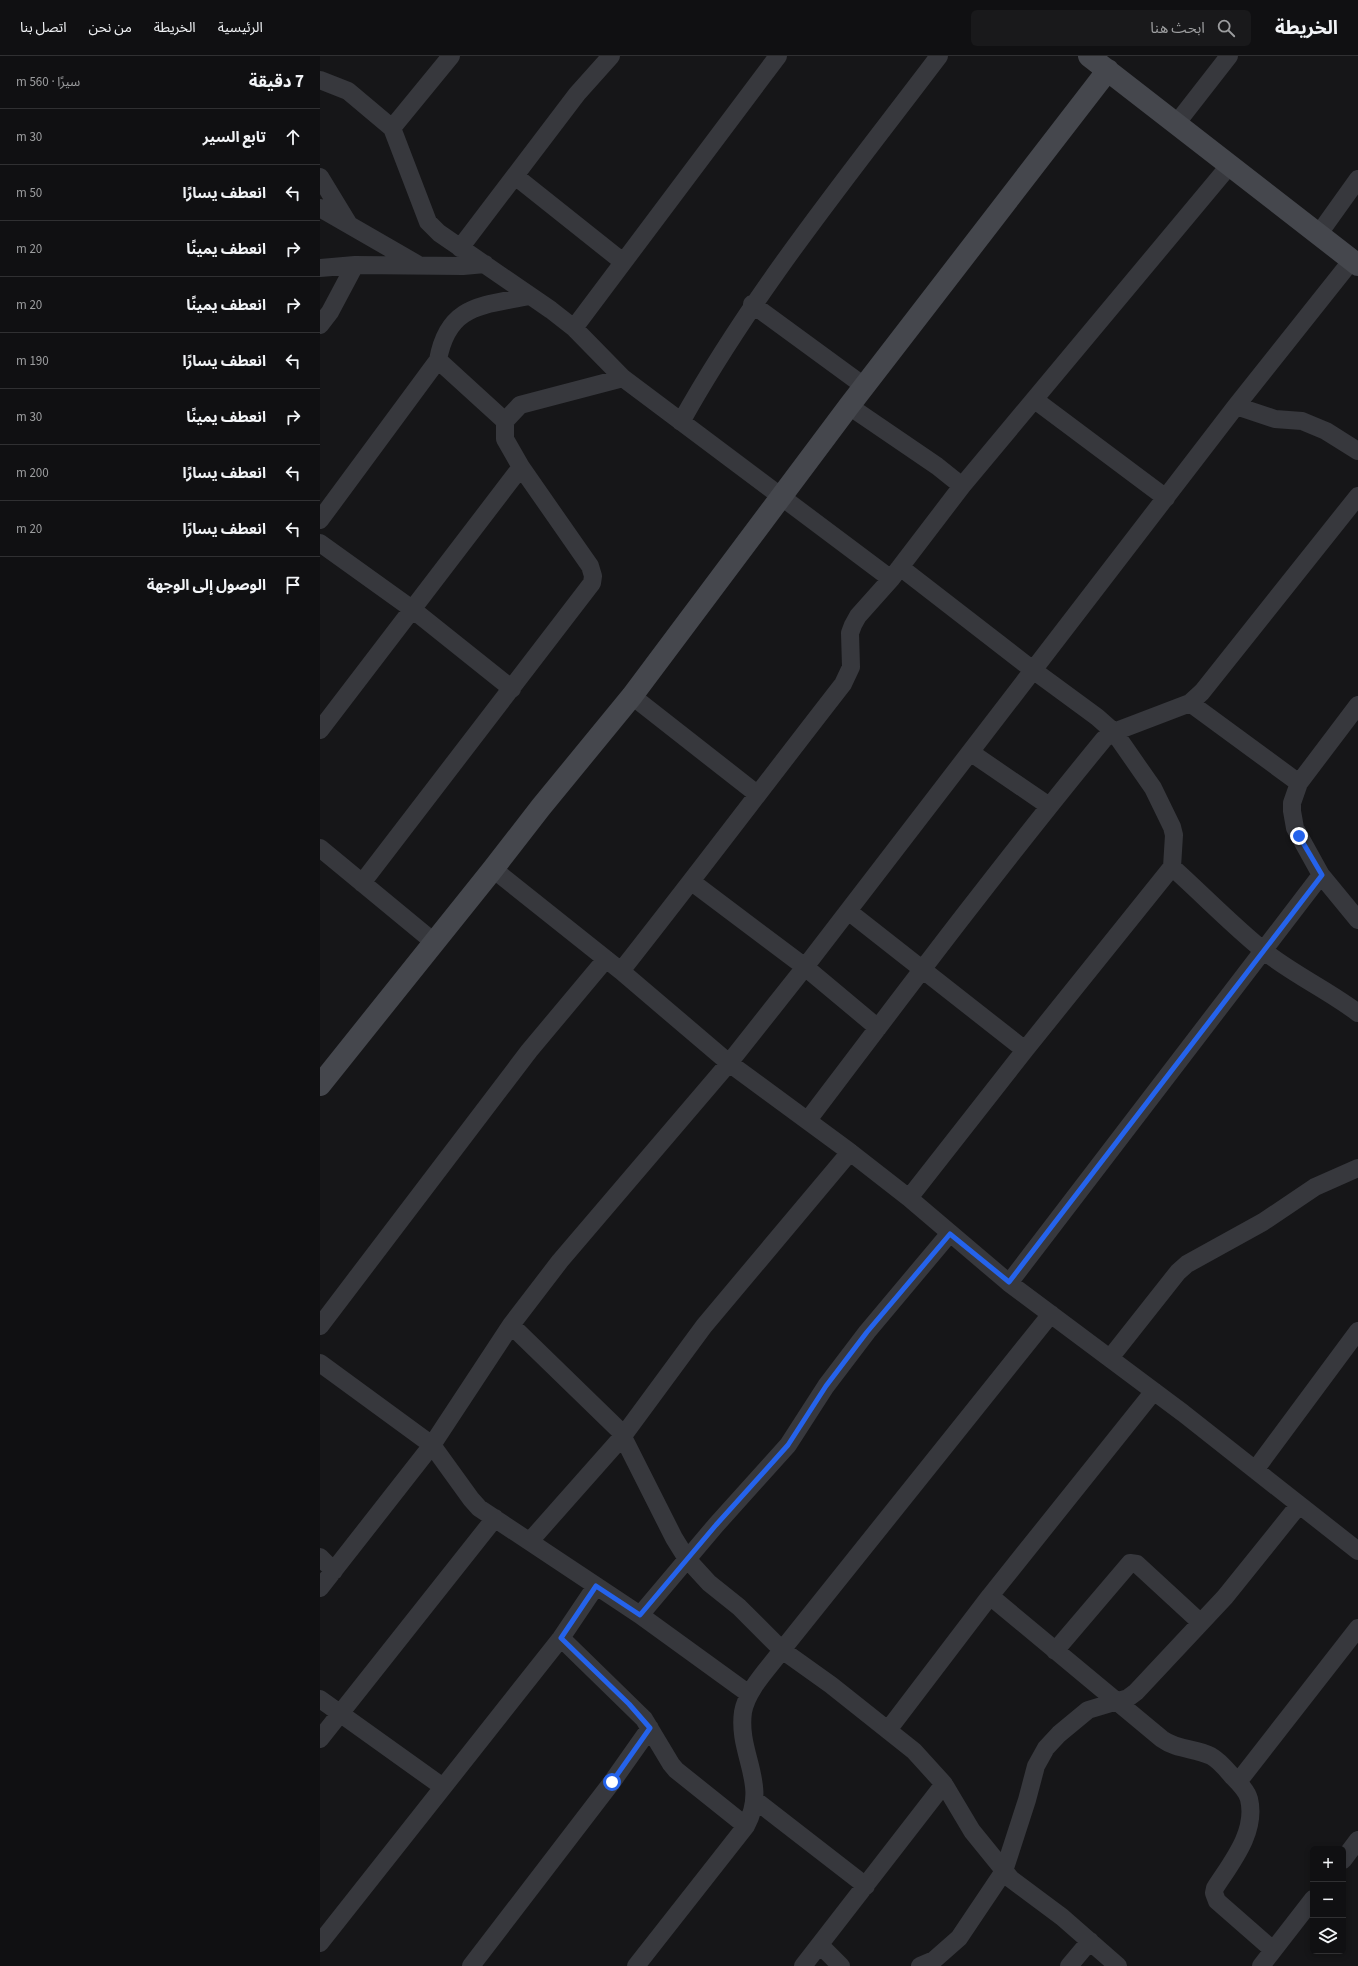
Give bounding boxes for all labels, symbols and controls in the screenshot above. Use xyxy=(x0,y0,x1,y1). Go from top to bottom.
search box xyxy=(971,10,1251,46)
text: الخريطة xyxy=(1275,15,1338,42)
icon: search xyxy=(1215,17,1237,39)
text: اتصل بنا xyxy=(20,18,66,38)
text: من نحن xyxy=(88,18,132,38)
text: الخريطة xyxy=(154,18,196,38)
text: الرئيسية xyxy=(218,18,263,38)
text: ابحث هنا xyxy=(1150,18,1205,39)
text: 7 دقيقة xyxy=(249,70,304,94)
text: سيرًا · 560 m xyxy=(16,73,80,91)
icon: ahead xyxy=(282,126,304,148)
text: تابع السير xyxy=(203,127,266,148)
text: 30 m xyxy=(16,128,42,146)
icon: left xyxy=(282,182,304,204)
text: انعطف يسارًا xyxy=(182,183,266,204)
text: 50 m xyxy=(16,184,42,202)
icon: right xyxy=(282,238,304,260)
text: انعطف يمينًا xyxy=(186,239,266,260)
text: 20 m xyxy=(16,240,42,258)
icon: right xyxy=(282,294,304,316)
text: انعطف يمينًا xyxy=(186,295,266,316)
text: 20 m xyxy=(16,296,42,314)
icon: left xyxy=(282,350,304,372)
text: انعطف يسارًا xyxy=(182,351,266,372)
text: 190 m xyxy=(16,352,49,370)
icon: right xyxy=(282,406,304,428)
text: انعطف يمينًا xyxy=(186,407,266,428)
text: 30 m xyxy=(16,408,42,426)
icon: left xyxy=(282,462,304,484)
text: انعطف يسارًا xyxy=(182,463,266,484)
text: 200 m xyxy=(16,464,49,482)
icon: left xyxy=(282,518,304,540)
text: انعطف يسارًا xyxy=(182,519,266,540)
text: 20 m xyxy=(16,520,42,538)
icon: arrive xyxy=(282,574,304,596)
text: الوصول إلى الوجهة xyxy=(147,575,266,596)
route end xyxy=(1290,827,1308,845)
route start xyxy=(603,1773,621,1791)
map controls xyxy=(1310,1846,1346,1954)
button: + xyxy=(1310,1846,1346,1882)
button: − xyxy=(1310,1882,1346,1918)
button: layers xyxy=(1310,1918,1346,1954)

